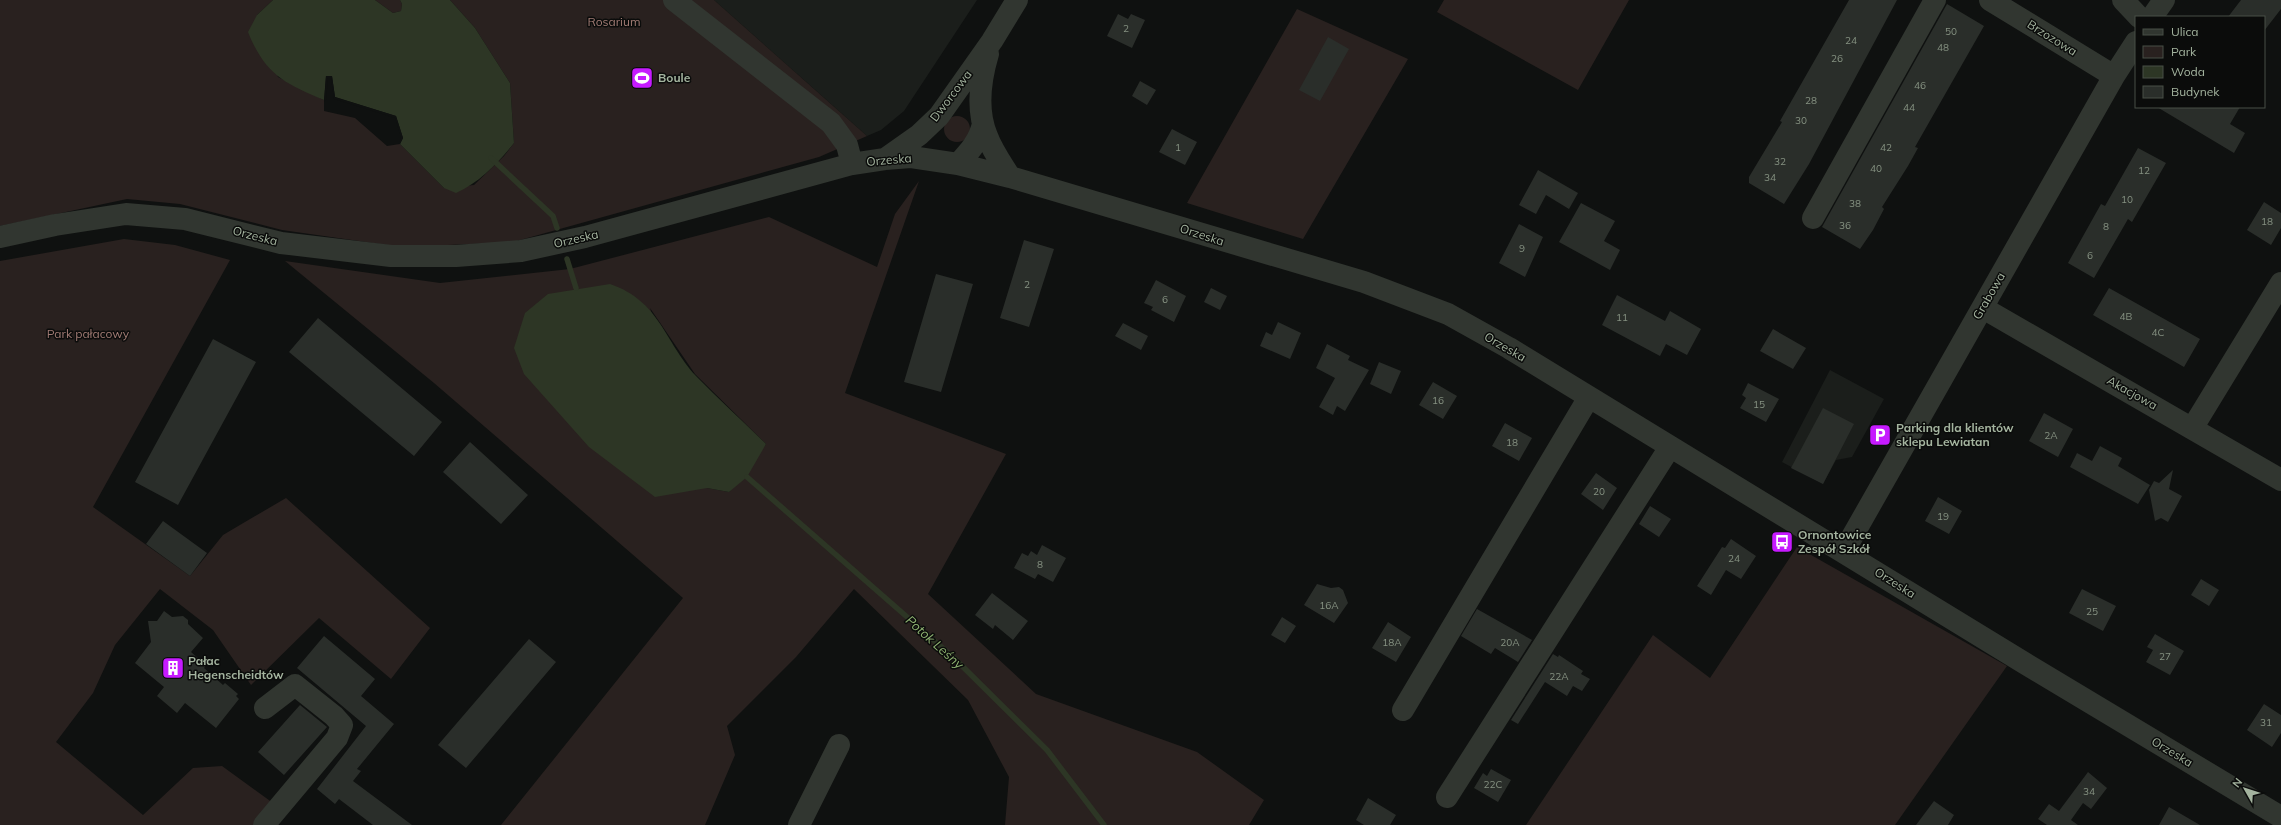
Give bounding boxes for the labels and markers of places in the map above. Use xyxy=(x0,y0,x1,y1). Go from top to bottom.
sports icon: Boule xyxy=(629,65,655,91)
place label: Boule xyxy=(658,70,691,85)
place label: Parking dla klientów sklepu Lewiatan xyxy=(1896,420,2014,449)
parking icon: Parking dla klientów sklepu Lewiatan xyxy=(1867,422,1893,448)
place label: Ornontowice Zespół Szkół xyxy=(1798,527,1872,556)
bus stop icon: Ornontowice Zespół Szkół xyxy=(1769,529,1795,555)
place label: Pałac Hegenscheidtów xyxy=(188,653,284,682)
building icon: Pałac Hegenscheidtów xyxy=(160,655,186,681)

